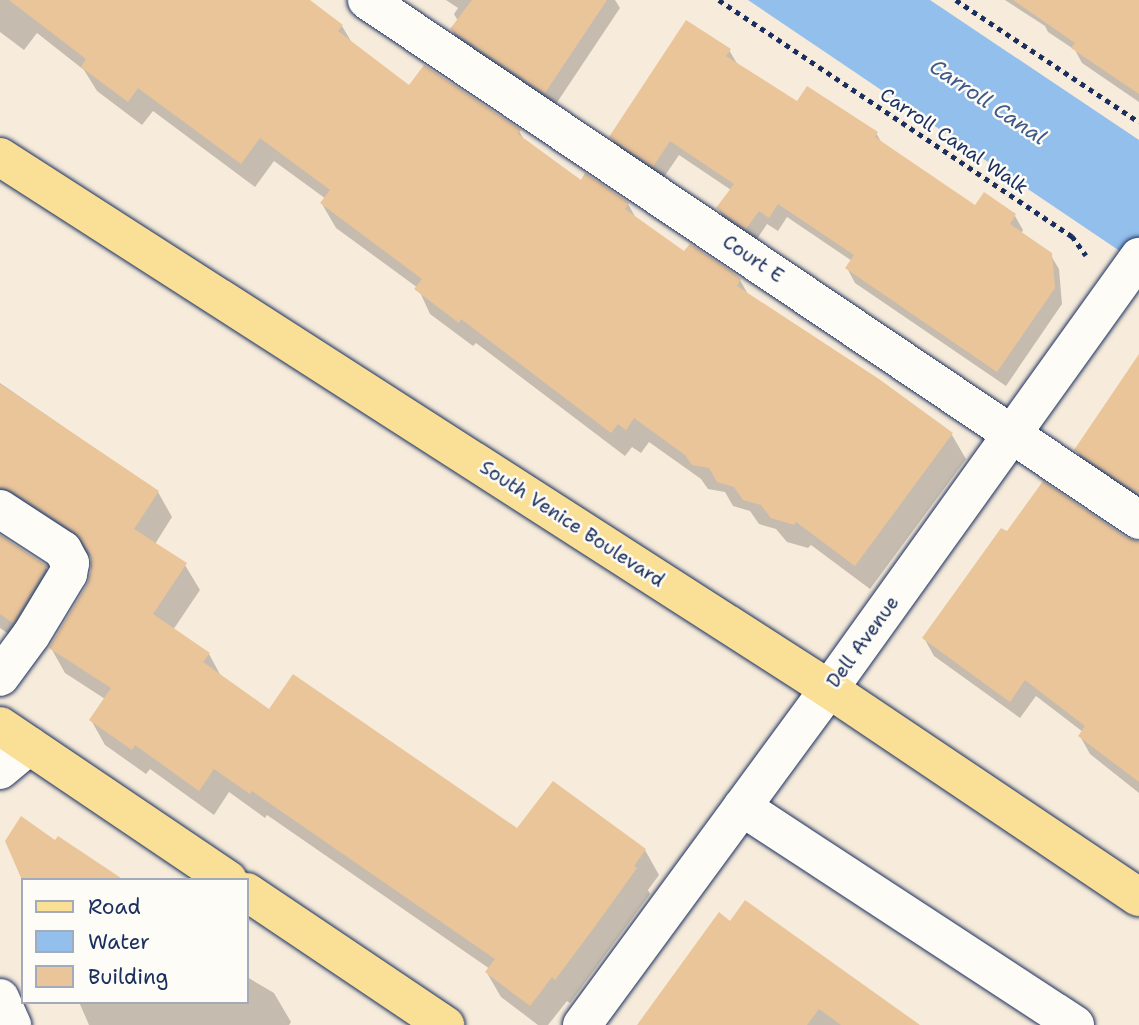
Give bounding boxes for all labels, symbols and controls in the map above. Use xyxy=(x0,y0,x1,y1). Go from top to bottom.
water label: Carroll Canal xyxy=(925,54,1051,150)
street label: Carroll Canal Walk xyxy=(876,83,1032,199)
street label: Court E xyxy=(718,230,788,288)
street label: South Venice Boulevard xyxy=(476,456,668,592)
street label: Dell Avenue xyxy=(822,592,904,692)
legend xyxy=(21,878,248,1004)
text: Road xyxy=(88,893,141,921)
text: Water xyxy=(88,928,150,956)
text: Building xyxy=(88,963,168,991)

